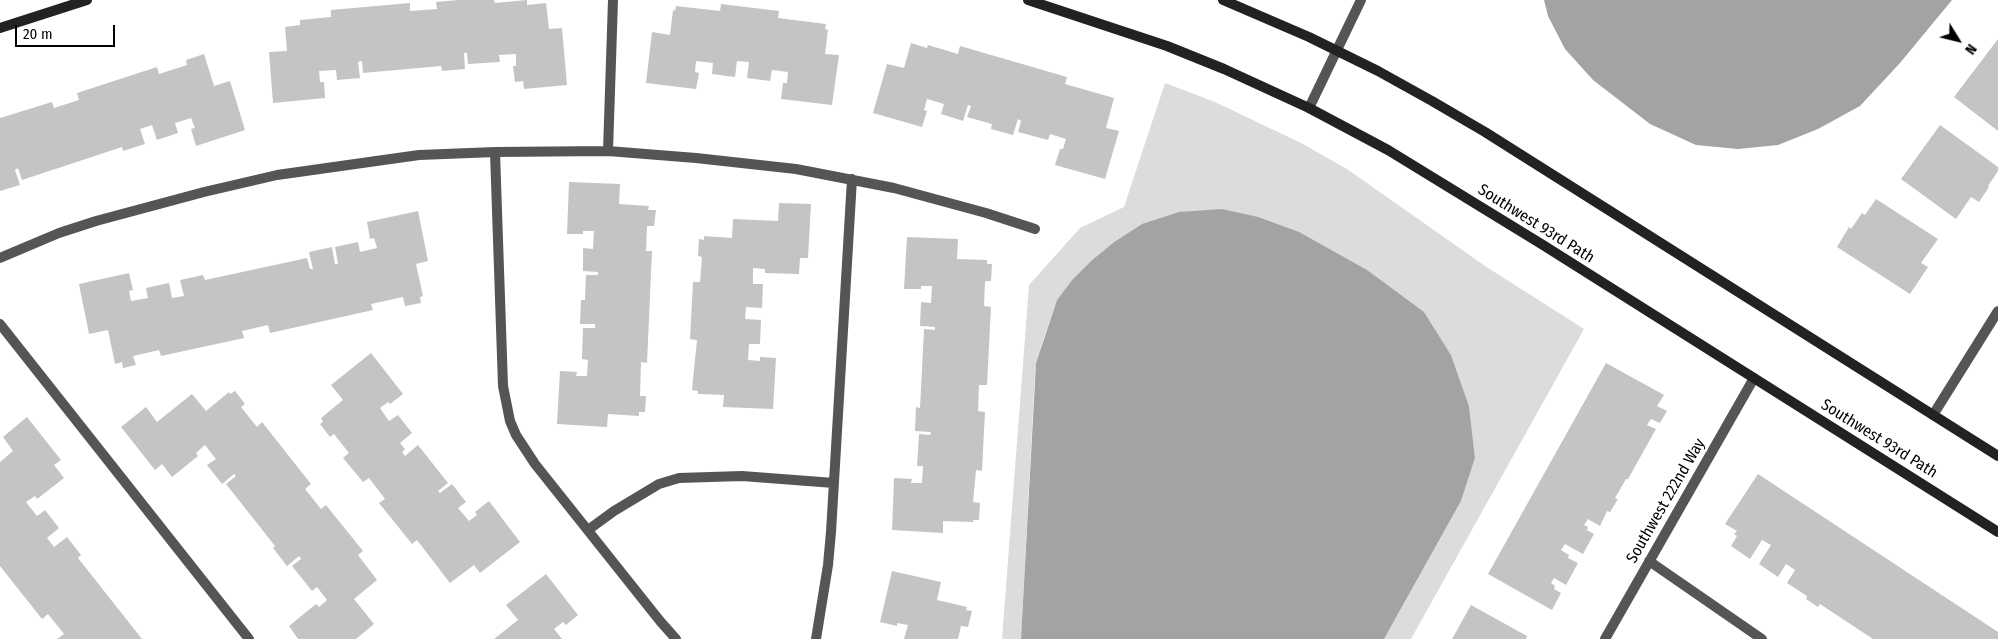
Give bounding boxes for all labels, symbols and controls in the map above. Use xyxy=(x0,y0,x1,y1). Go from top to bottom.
scale bar xyxy=(18,15,118,47)
north arrow xyxy=(1933,15,1983,65)
text: 20 m xyxy=(23,25,53,43)
text: N xyxy=(1961,41,1980,57)
street label: Southwest 93rd Path xyxy=(1474,180,1598,268)
street label: Southwest 93rd Path xyxy=(1817,395,1941,483)
street label: Southwest 222nd Way xyxy=(1622,435,1710,567)

